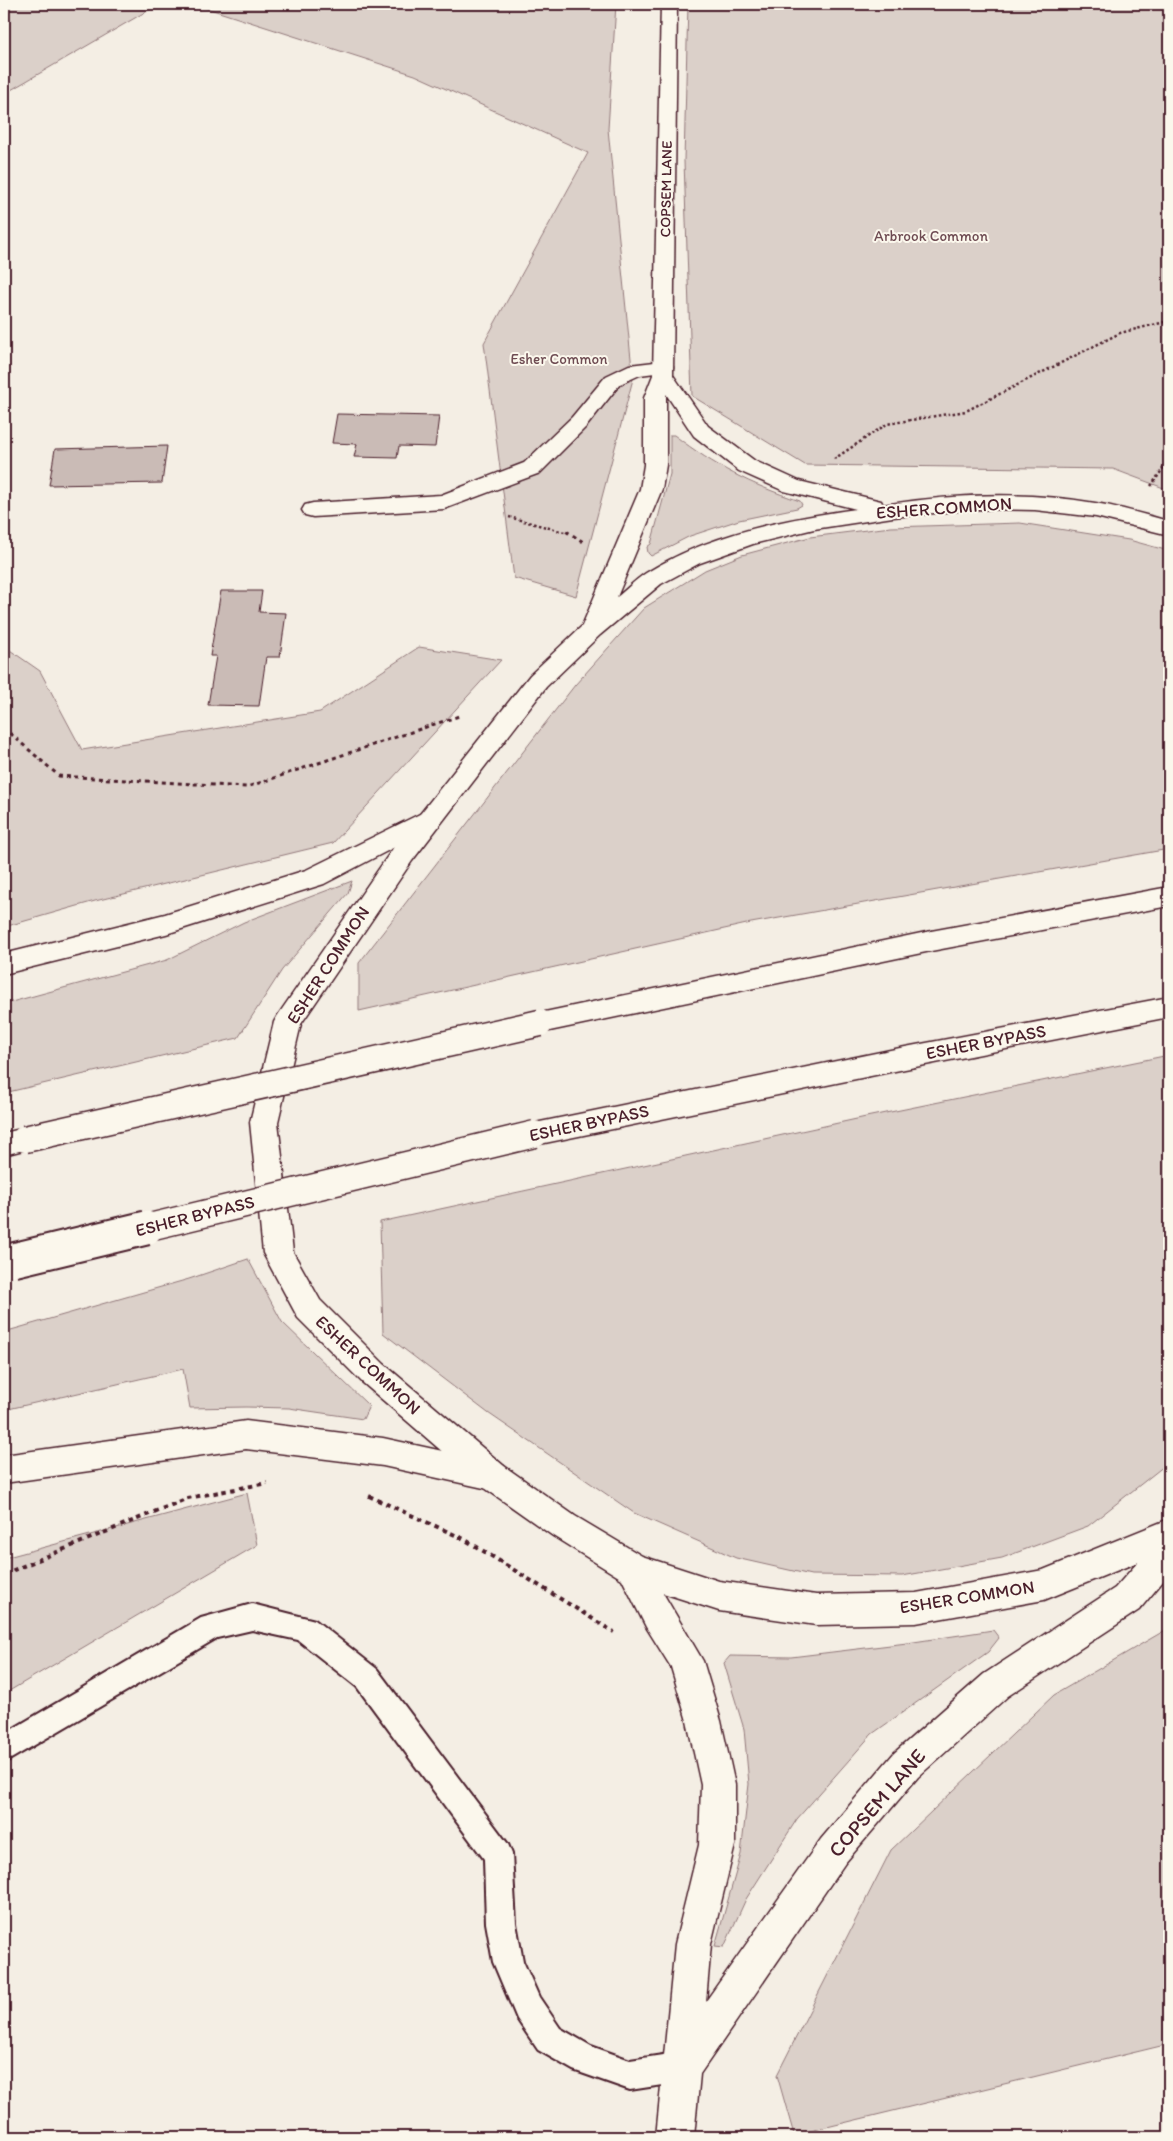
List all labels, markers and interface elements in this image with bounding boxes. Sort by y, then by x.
street label: COPSEM LANE [656,141,676,237]
park label: Arbrook Common [874,227,988,245]
park label: Esher Common [510,350,608,368]
street label: ESHER COMMON [875,492,1013,524]
street label: ESHER COMMON [282,902,374,1028]
street label: ESHER BYPASS [924,1020,1048,1064]
street label: ESHER BYPASS [527,1100,651,1146]
street label: ESHER BYPASS [133,1191,257,1241]
street label: ESHER COMMON [311,1311,425,1419]
street label: ESHER COMMON [898,1575,1036,1619]
street label: COPSEM LANE [823,1743,930,1862]

